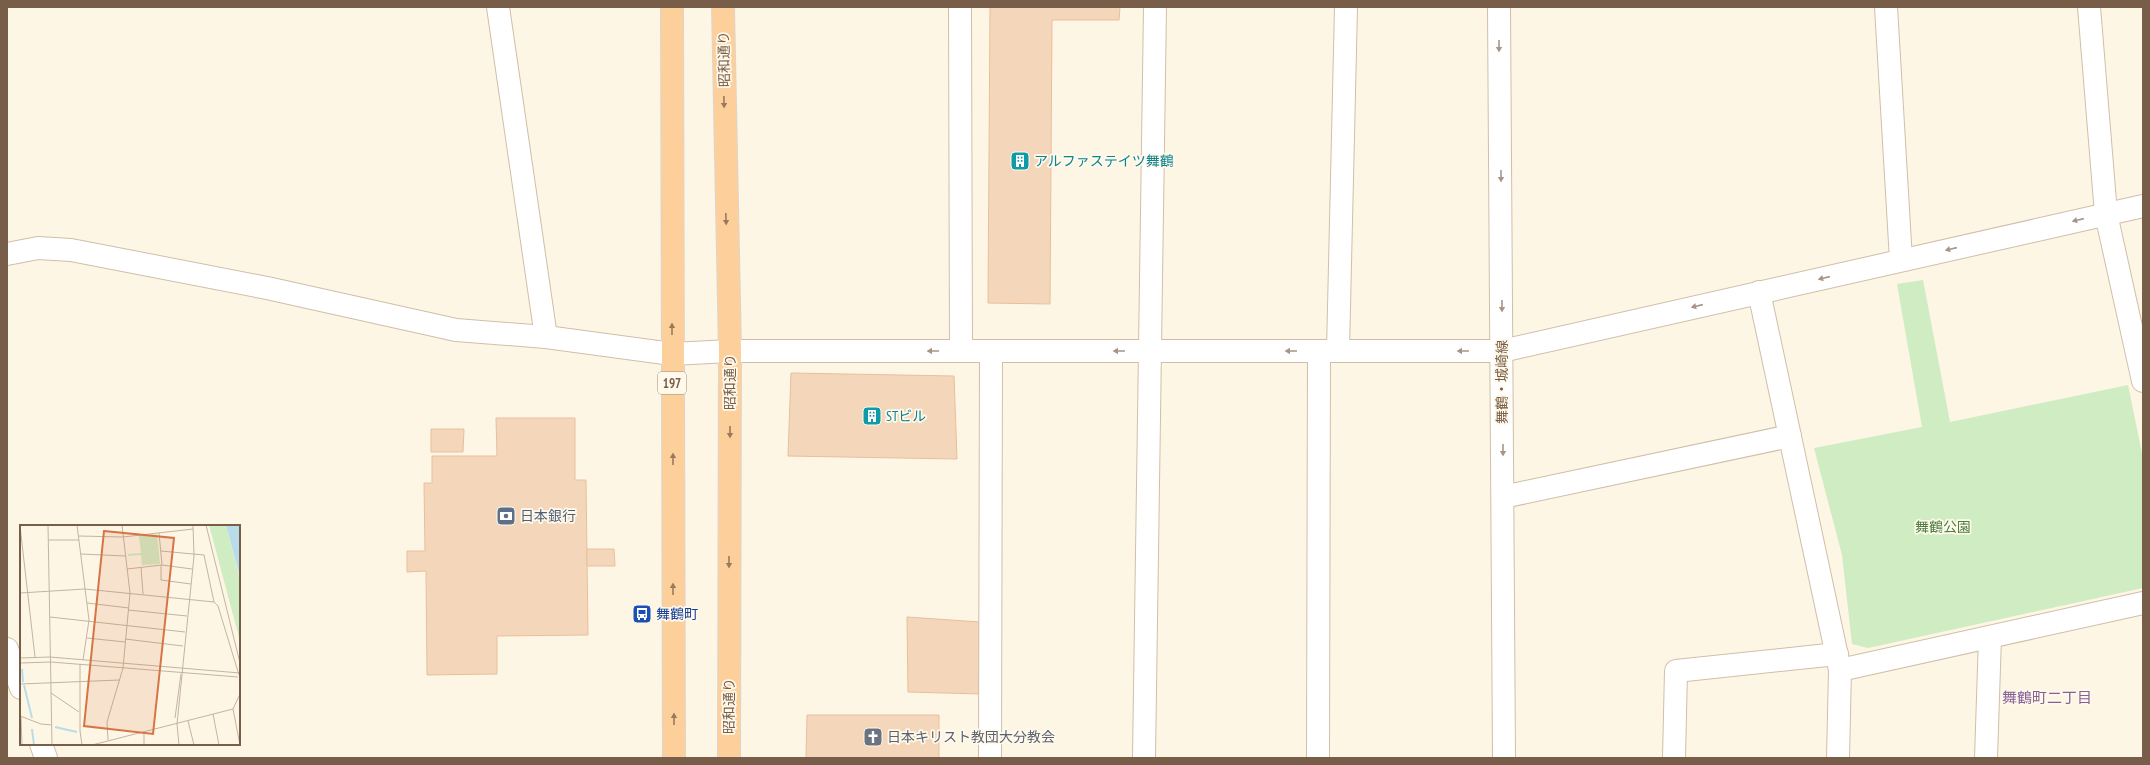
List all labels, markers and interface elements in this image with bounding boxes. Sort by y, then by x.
street label: 昭和通り [715,31,733,87]
one-way arrow [1496,40,1503,52]
one-way arrow [721,96,727,109]
building icon: アルファステイツ舞鶴 [1009,150,1031,172]
place label: アルファステイツ舞鶴 [1034,152,1174,170]
one-way arrow [1497,170,1504,182]
one-way arrow [723,213,730,225]
one-way arrow [2071,218,2084,224]
one-way arrow [1945,246,1957,252]
one-way arrow [1818,275,1830,281]
one-way arrow [1499,300,1505,313]
one-way arrow [1691,304,1703,310]
one-way arrow [669,322,675,335]
street label: 舞鶴・城崎線 [1493,340,1511,424]
one-way arrow [926,348,939,354]
one-way arrow [1112,348,1125,354]
one-way arrow [1284,348,1297,354]
one-way arrow [1456,348,1469,354]
street label: 昭和通り [721,354,739,410]
road number: 197 [658,372,686,394]
building icon: STビル [861,405,883,427]
place label: STビル [886,407,926,425]
one-way arrow [727,426,733,439]
one-way arrow [1499,444,1506,456]
one-way arrow [670,452,676,465]
bank icon: 日本銀行 [495,505,517,527]
place label: 日本銀行 [520,507,576,525]
park label: 舞鶴公園 [1915,518,1971,536]
inset map [20,525,240,745]
one-way arrow [726,556,732,569]
one-way arrow [670,582,676,595]
bus stop icon: 舞鶴町 [631,603,653,625]
place label: 舞鶴町 [656,605,698,623]
street label: 昭和通り [720,678,738,734]
district label: 舞鶴町二丁目 [2002,688,2092,707]
one-way arrow [671,712,677,725]
church icon: 日本キリスト教団大分教会 [862,726,884,748]
place label: 日本キリスト教団大分教会 [887,728,1055,746]

